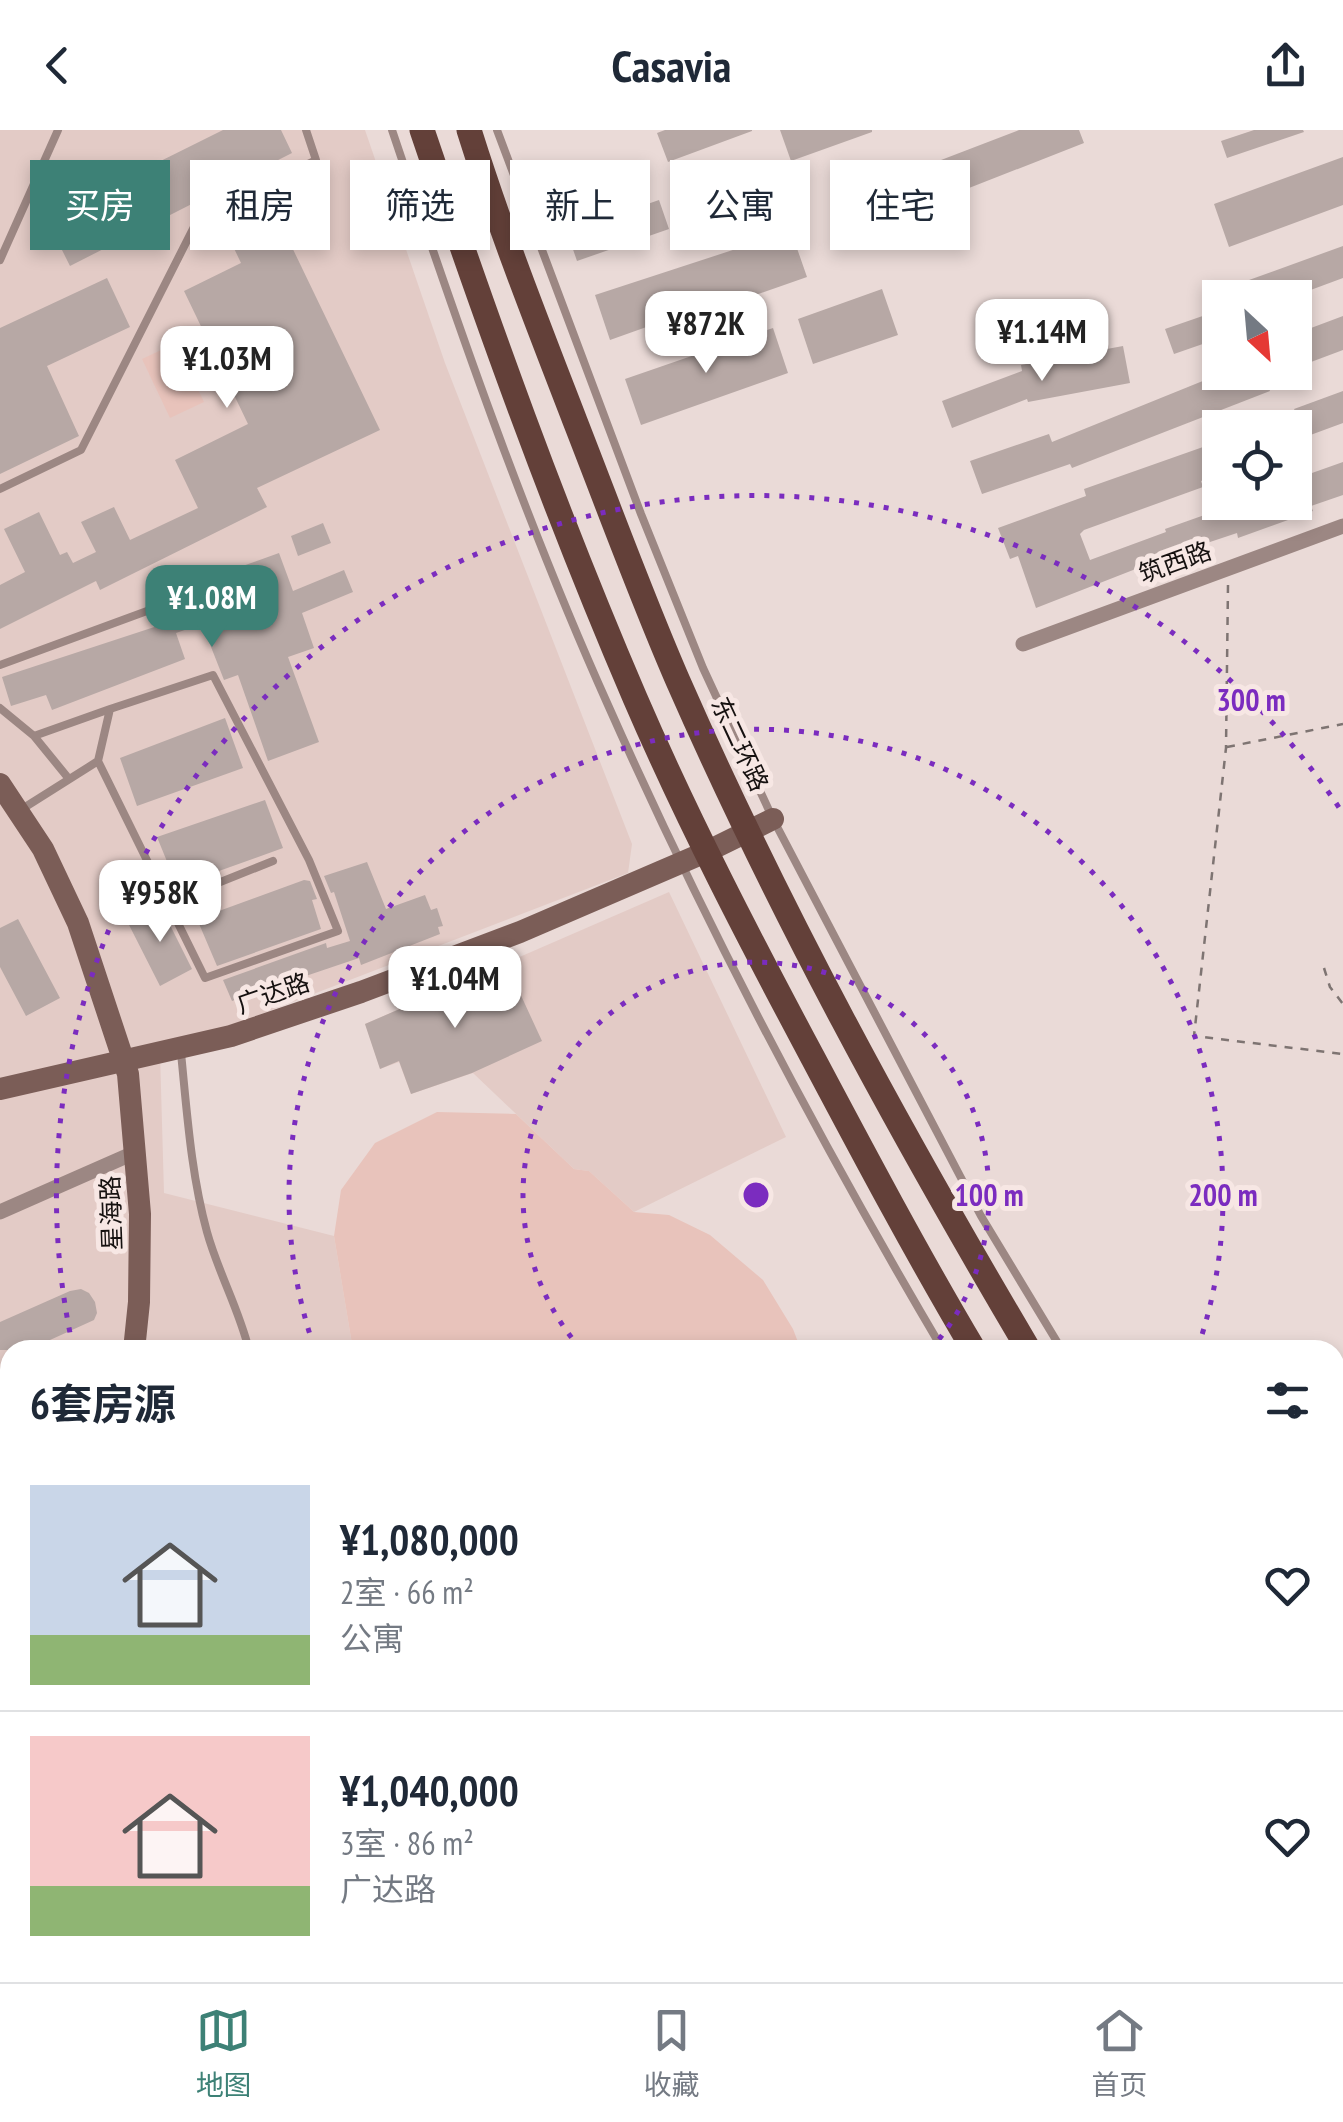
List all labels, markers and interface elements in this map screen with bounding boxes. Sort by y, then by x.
text: Casavia [612,36,731,94]
icon: back [30,38,85,93]
icon: share [1258,38,1313,93]
chip: 买房 [30,160,170,250]
chip: 租房 [190,160,330,250]
chip: 筛选 [350,160,490,250]
chip: 新上 [510,160,650,250]
chip: 公寓 [670,160,810,250]
chip: 住宅 [830,160,970,250]
north arrow [1202,280,1312,390]
map controls [1202,280,1312,520]
pin: ¥872K [636,291,776,376]
pin: ¥1.14M [961,299,1123,384]
text: ¥872K [667,302,745,344]
text: ¥1.14M [997,310,1087,352]
pin: ¥1.03M [146,326,308,411]
text: ¥1.03M [182,337,272,379]
button: locate [1202,410,1312,520]
street label: 筑西路 [1134,534,1216,590]
pin: ¥1.08M [131,565,293,650]
text: ¥1.08M [167,576,257,618]
text: 300 m [1216,680,1286,719]
street label: 东二环路 [704,692,776,796]
pin: ¥958K [90,860,230,945]
text: ¥958K [121,871,199,913]
pin: ¥1.04M [374,946,536,1031]
text: ¥1.04M [410,957,500,999]
street label: 广达路 [232,966,314,1020]
street label: 星海路 [94,1175,128,1251]
text: 100 m [954,1175,1024,1214]
text: 200 m [1188,1175,1258,1214]
centre of rings [738,1177,774,1213]
icon: filters [1260,1373,1315,1428]
text: 6套房源 [30,1376,176,1431]
text: ¥1,080,000 [340,1512,519,1567]
icon: home [110,1525,230,1645]
icon: heart [1260,1558,1315,1613]
text: 2室 · 66 m² [340,1571,474,1613]
text: 公寓 [340,1617,404,1659]
text: ¥1,040,000 [340,1763,519,1818]
icon: home [110,1776,230,1896]
icon: heart [1260,1809,1315,1864]
text: 3室 · 86 m² [340,1822,474,1864]
text: 广达路 [340,1868,436,1910]
tab: 地图 [196,2003,252,2103]
tab: 收藏 [643,2003,699,2103]
tab: 首页 [1091,2003,1147,2103]

